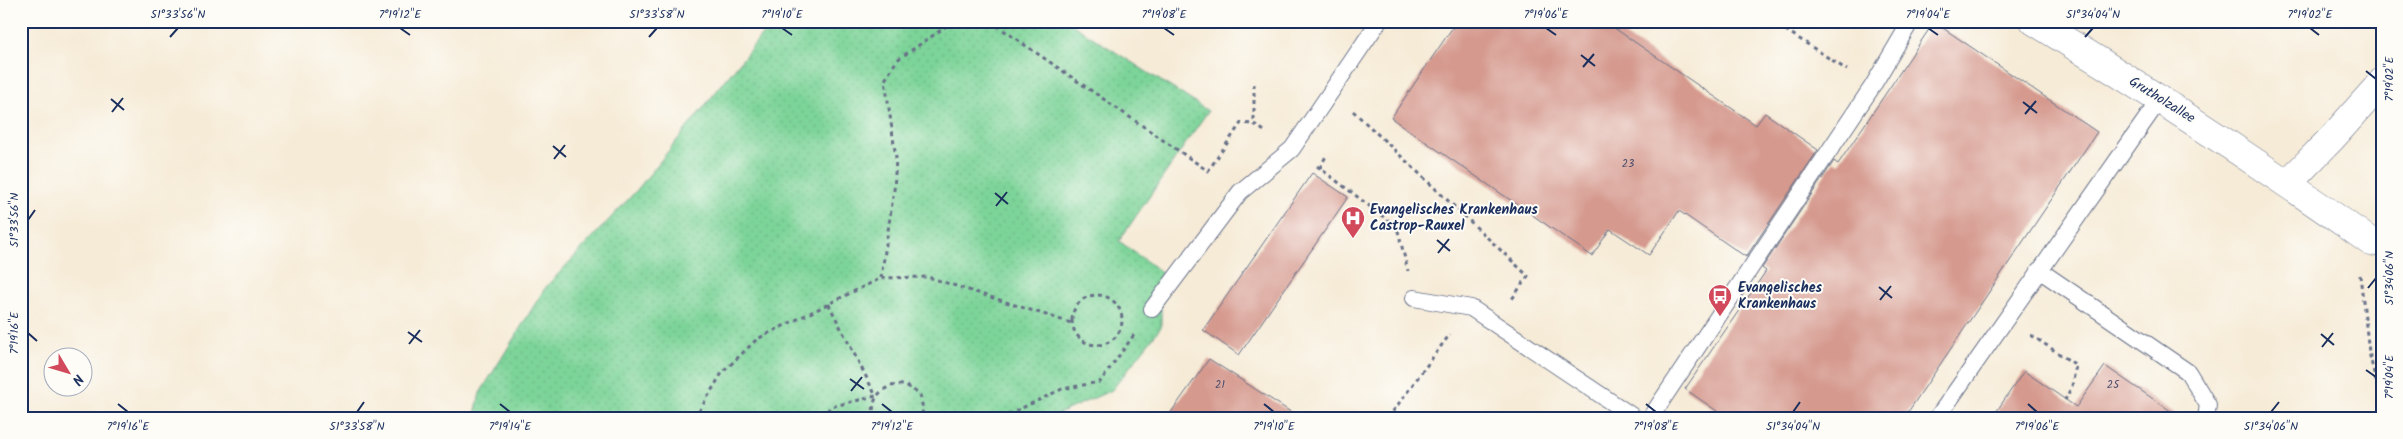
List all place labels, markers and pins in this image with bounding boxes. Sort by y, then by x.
place label: Evangelisches Krankenhaus Castrop-Rauxel [1370,199,1538,237]
hospital icon: Evangelisches Krankenhaus Castrop-Rauxel [1340,205,1366,239]
place label: Evangelisches Krankenhaus [1738,277,1823,315]
bus stop icon: Evangelisches Krankenhaus [1707,283,1733,317]

